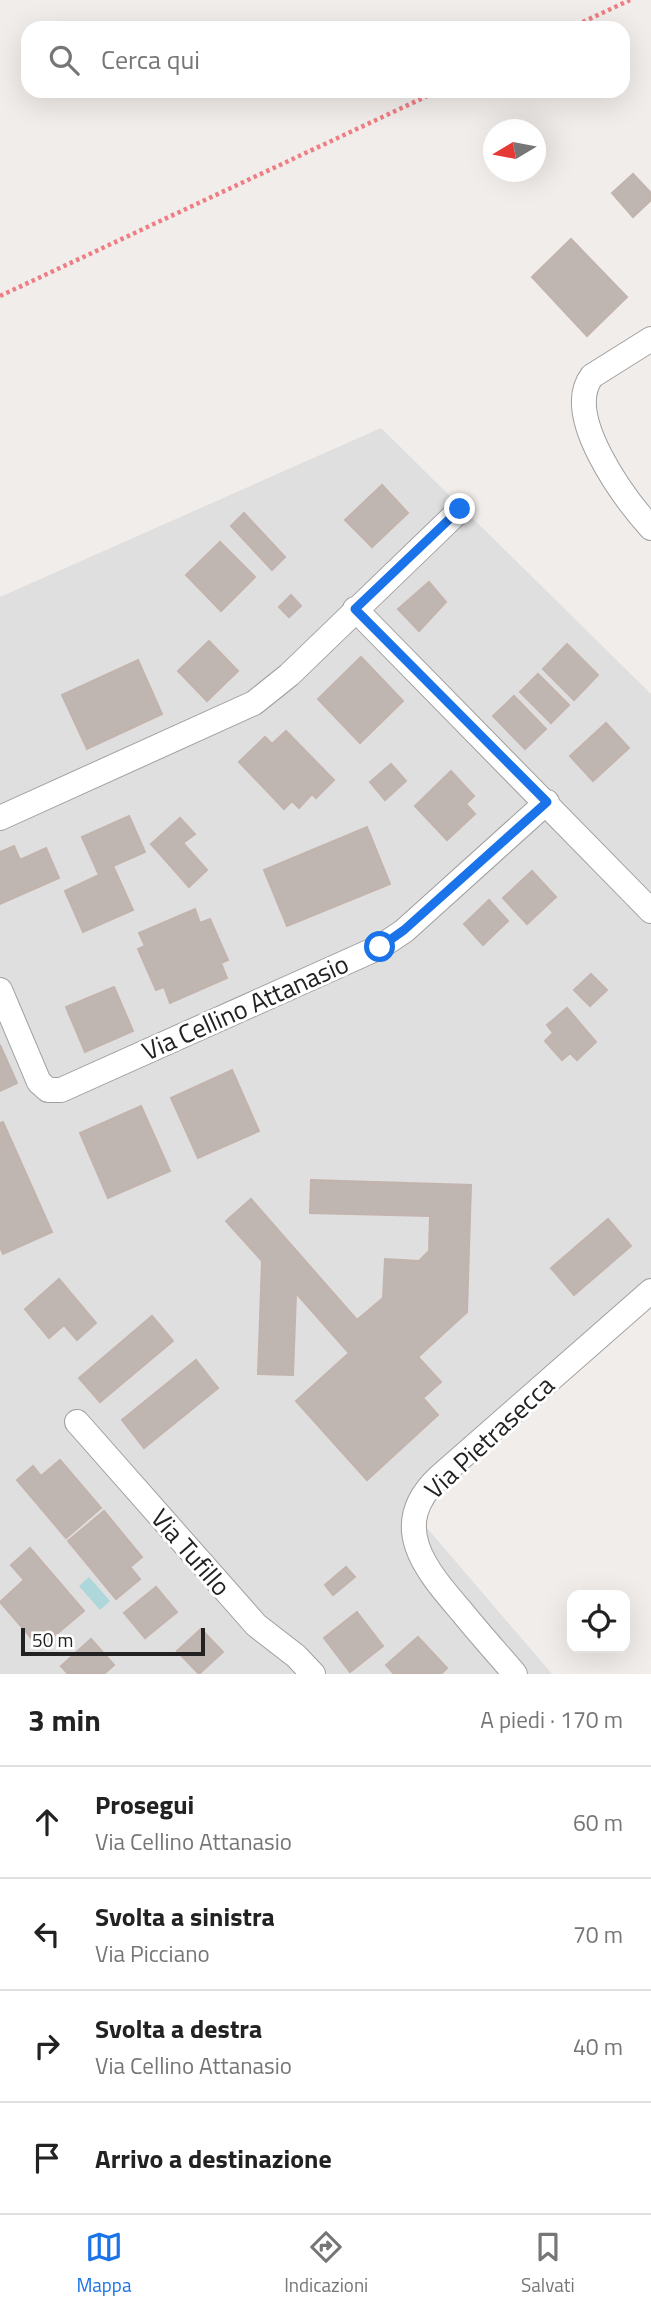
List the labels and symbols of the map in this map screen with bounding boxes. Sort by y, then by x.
north arrow [483,119,546,182]
route end [444,493,475,524]
route start [364,931,395,962]
street label: Via Cellino Attanasio [135,944,355,1070]
street label: Via Pietrasecca [415,1366,563,1508]
street label: Via Tufillo [142,1500,240,1604]
scale bar [21,1625,205,1657]

